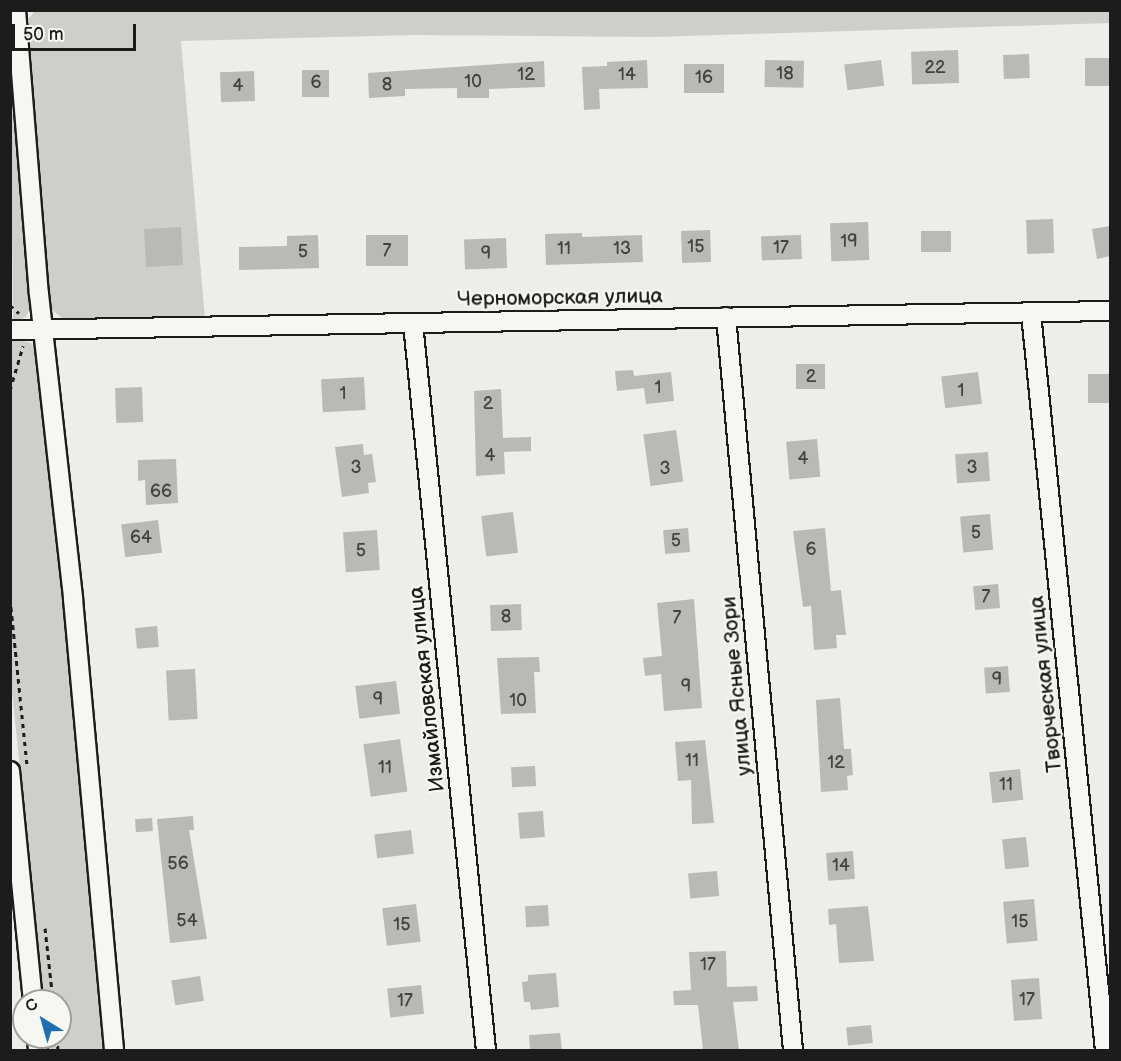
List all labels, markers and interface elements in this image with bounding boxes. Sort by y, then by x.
scale bar [15,12,140,50]
text: 50 m [23,24,64,45]
house number: 22 [924,57,946,79]
house number: 18 [776,63,794,85]
house number: 12 [517,64,535,86]
house number: 14 [618,64,636,86]
house number: 16 [695,67,713,89]
house number: 10 [464,71,482,93]
house number: 6 [311,72,321,94]
house number: 8 [382,74,392,96]
house number: 4 [233,75,243,97]
house number: 19 [840,231,858,253]
house number: 15 [687,236,705,258]
house number: 17 [773,237,789,259]
house number: 11 [557,238,571,260]
house number: 13 [613,238,631,260]
house number: 7 [383,240,391,262]
house number: 5 [298,241,308,263]
house number: 9 [481,243,491,265]
street label: Черноморская улица [457,284,663,312]
house number: 2 [806,366,816,388]
house number: 1 [655,377,661,399]
house number: 1 [958,380,964,402]
house number: 1 [340,383,346,405]
house number: 2 [483,393,493,415]
house number: 4 [485,445,495,467]
house number: 4 [798,448,808,470]
house number: 3 [350,457,362,479]
house number: 3 [966,457,978,479]
house number: 3 [659,458,671,480]
house number: 66 [150,481,172,503]
house number: 5 [971,522,981,544]
house number: 64 [130,527,152,549]
house number: 5 [671,530,681,552]
house number: 6 [806,539,816,561]
house number: 5 [356,540,366,562]
street label: Измайловская улица [404,585,450,793]
house number: 7 [982,586,990,608]
street label: Творческая улица [1024,594,1068,774]
street label: улица Ясные Зори [717,595,757,777]
house number: 8 [501,606,511,628]
house number: 7 [673,607,681,629]
house number: 9 [992,669,1002,691]
house number: 9 [681,676,691,698]
house number: 9 [373,689,383,711]
house number: 10 [509,690,527,712]
house number: 11 [685,750,699,772]
house number: 12 [827,752,845,774]
house number: 11 [378,757,392,779]
house number: 11 [999,774,1013,796]
house number: 56 [167,853,189,875]
house number: 14 [832,855,850,877]
house number: 54 [176,910,198,932]
house number: 15 [1011,911,1029,933]
house number: 15 [393,914,411,936]
house number: 17 [700,954,716,976]
north arrow [12,989,72,1049]
house number: 17 [1019,989,1035,1011]
house number: 17 [397,990,413,1012]
text: С [22,995,42,1017]

